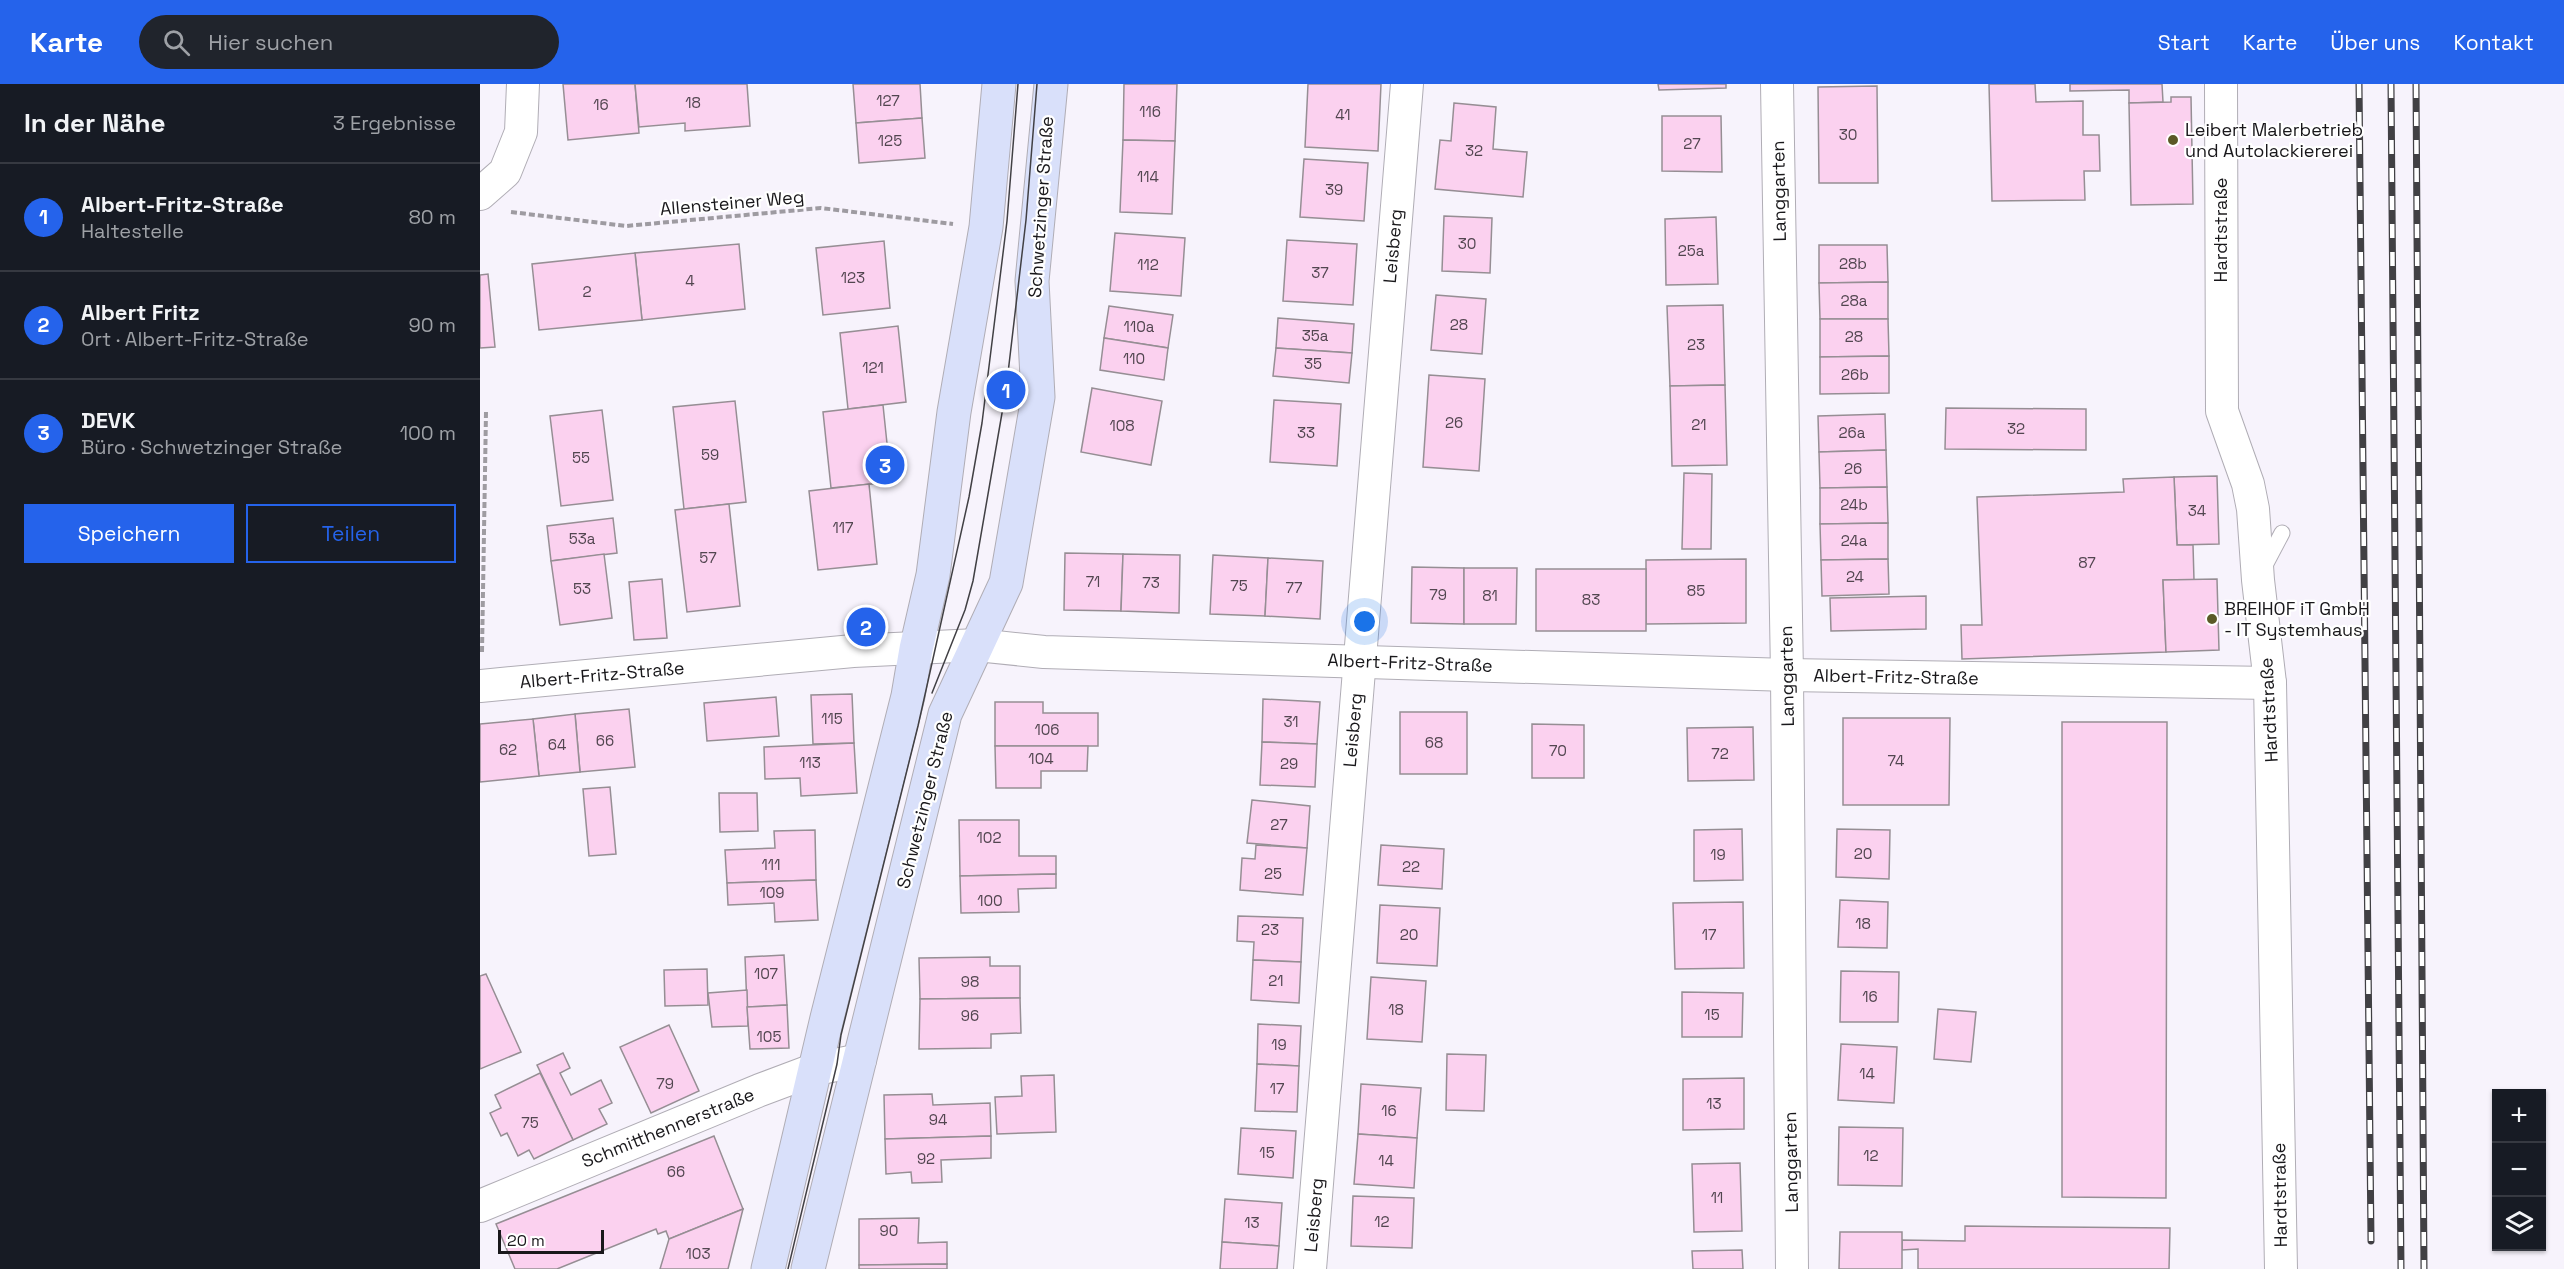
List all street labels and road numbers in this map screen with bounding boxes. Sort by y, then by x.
street label: Schwetzinger Straße [1023,115,1058,299]
street label: Langgarten [1766,140,1791,242]
street label: Hardtstraße [2209,178,2232,282]
street label: Allensteiner Weg [659,185,805,220]
street label: Leisberg [1378,208,1407,284]
street label: Langgarten [1774,625,1799,727]
street label: Albert-Fritz-Straße [1327,648,1493,677]
street label: Albert-Fritz-Straße [519,656,685,693]
street label: Hardtstraße [2254,657,2283,763]
street label: Albert-Fritz-Straße [1813,664,1979,689]
street label: Leisberg [1338,692,1367,768]
street label: Schwetzinger Straße [891,709,958,891]
street label: Schmitthennerstraße [578,1082,758,1173]
street label: Langgarten [1778,1111,1803,1213]
street label: Hardtstraße [2267,1142,2292,1248]
street label: Leisberg [1299,1177,1328,1253]

